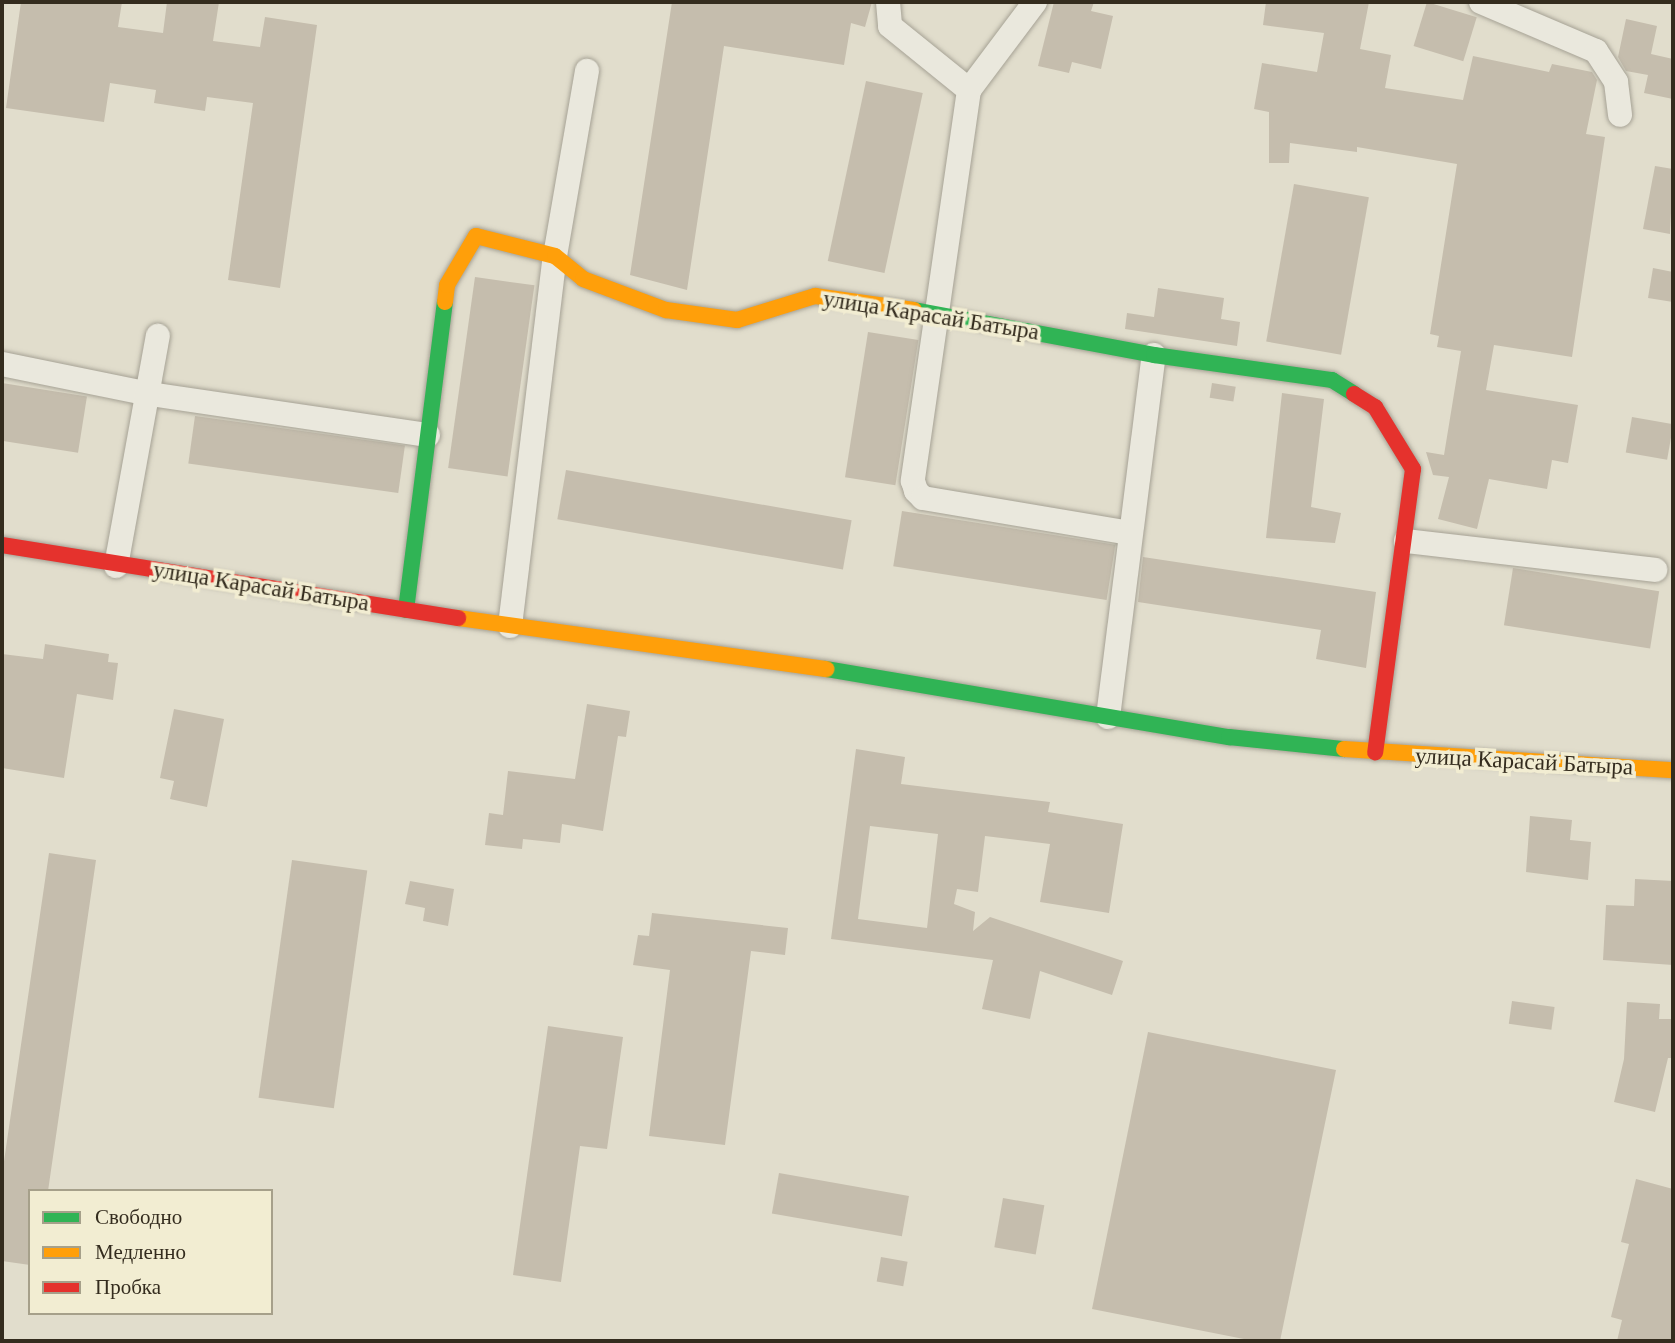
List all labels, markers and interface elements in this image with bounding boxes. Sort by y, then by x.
street label: улица Карасай Батыра [821,285,1041,347]
street label: улица Карасай Батыра [151,556,371,618]
street label: улица Карасай Батыра [1414,743,1634,781]
legend [28,1189,273,1315]
text: Свободно [95,1205,182,1229]
text: Медленно [95,1240,186,1264]
text: Пробка [95,1275,161,1299]

